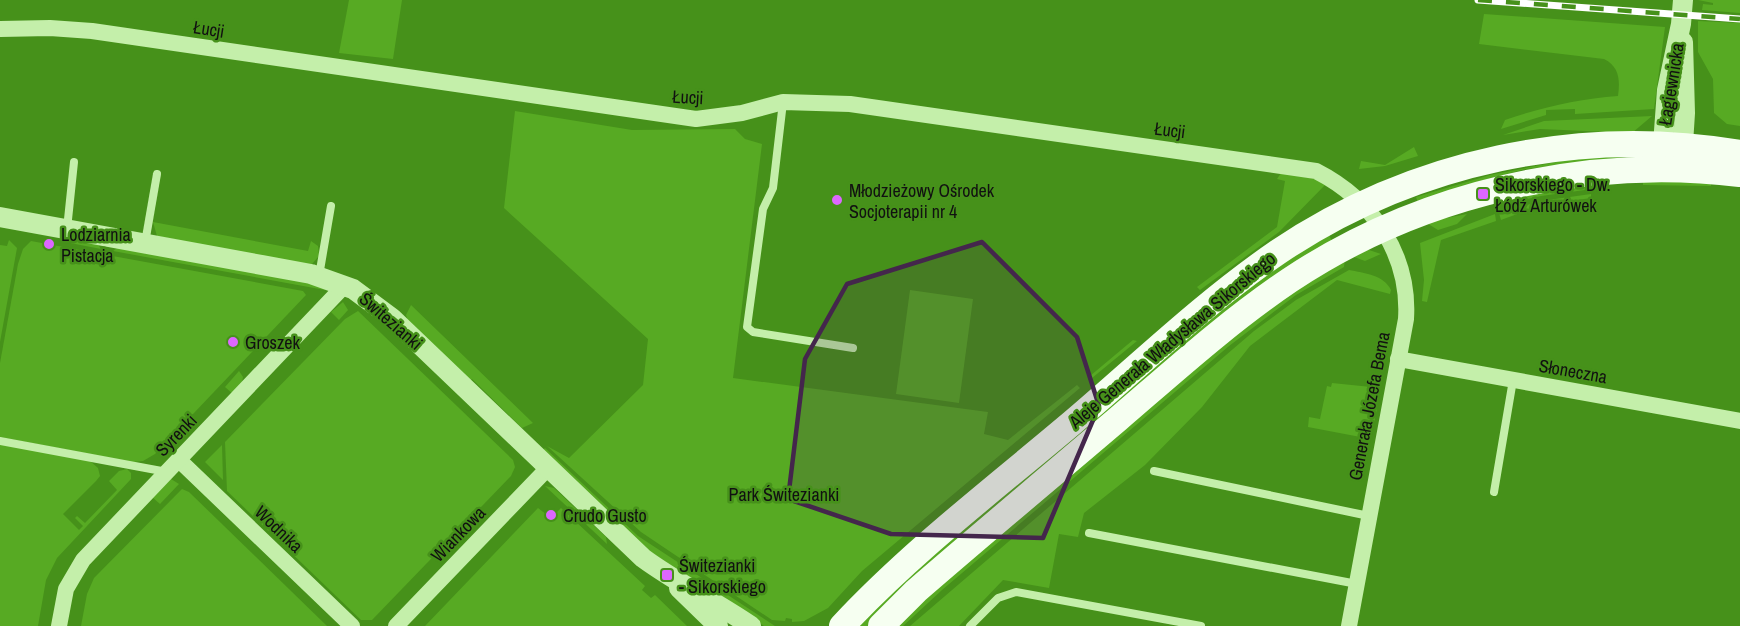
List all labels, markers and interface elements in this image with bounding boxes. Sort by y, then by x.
street label: Łucji [192,14,226,44]
street label: Łagiewnicka [1652,41,1690,127]
street label: Łucji [672,84,704,110]
street label: Łucji [1153,116,1187,144]
place label: Sikorskiego - Dw. Łódź Arturówek [1495,172,1611,218]
place label: Młodzieżowy Ośrodek Socjoterapii nr 4 [849,178,995,224]
marker: Sikorskiego - Dw. Łódź Arturówek [1476,187,1490,201]
marker: Młodzieżowy Ośrodek Socjoterapii nr 4 [830,193,844,207]
place label: Lodziarnia Pistacja [61,222,131,268]
marker: Lodziarnia Pistacja [42,237,56,251]
street label: Aleje Generała Władysława Sikorskiego [1063,246,1281,435]
street label: Świtezianki [354,287,428,355]
place label: Groszek [245,330,301,355]
street label: Generała Józefa Bema [1342,330,1396,482]
marker: Groszek [226,335,240,349]
street label: Słoneczna [1537,353,1609,389]
street label: Syrenki [150,408,202,462]
park label: Park Świtezianki [729,482,839,507]
street label: Wodnika [249,500,309,558]
street label: Wiankowa [425,501,491,567]
place label: Crudo Gusto [563,503,647,528]
marker: Crudo Gusto [544,508,558,522]
place label: Świtezianki - Sikorskiego [679,553,766,599]
marker: Świtezianki - Sikorskiego [660,568,674,582]

